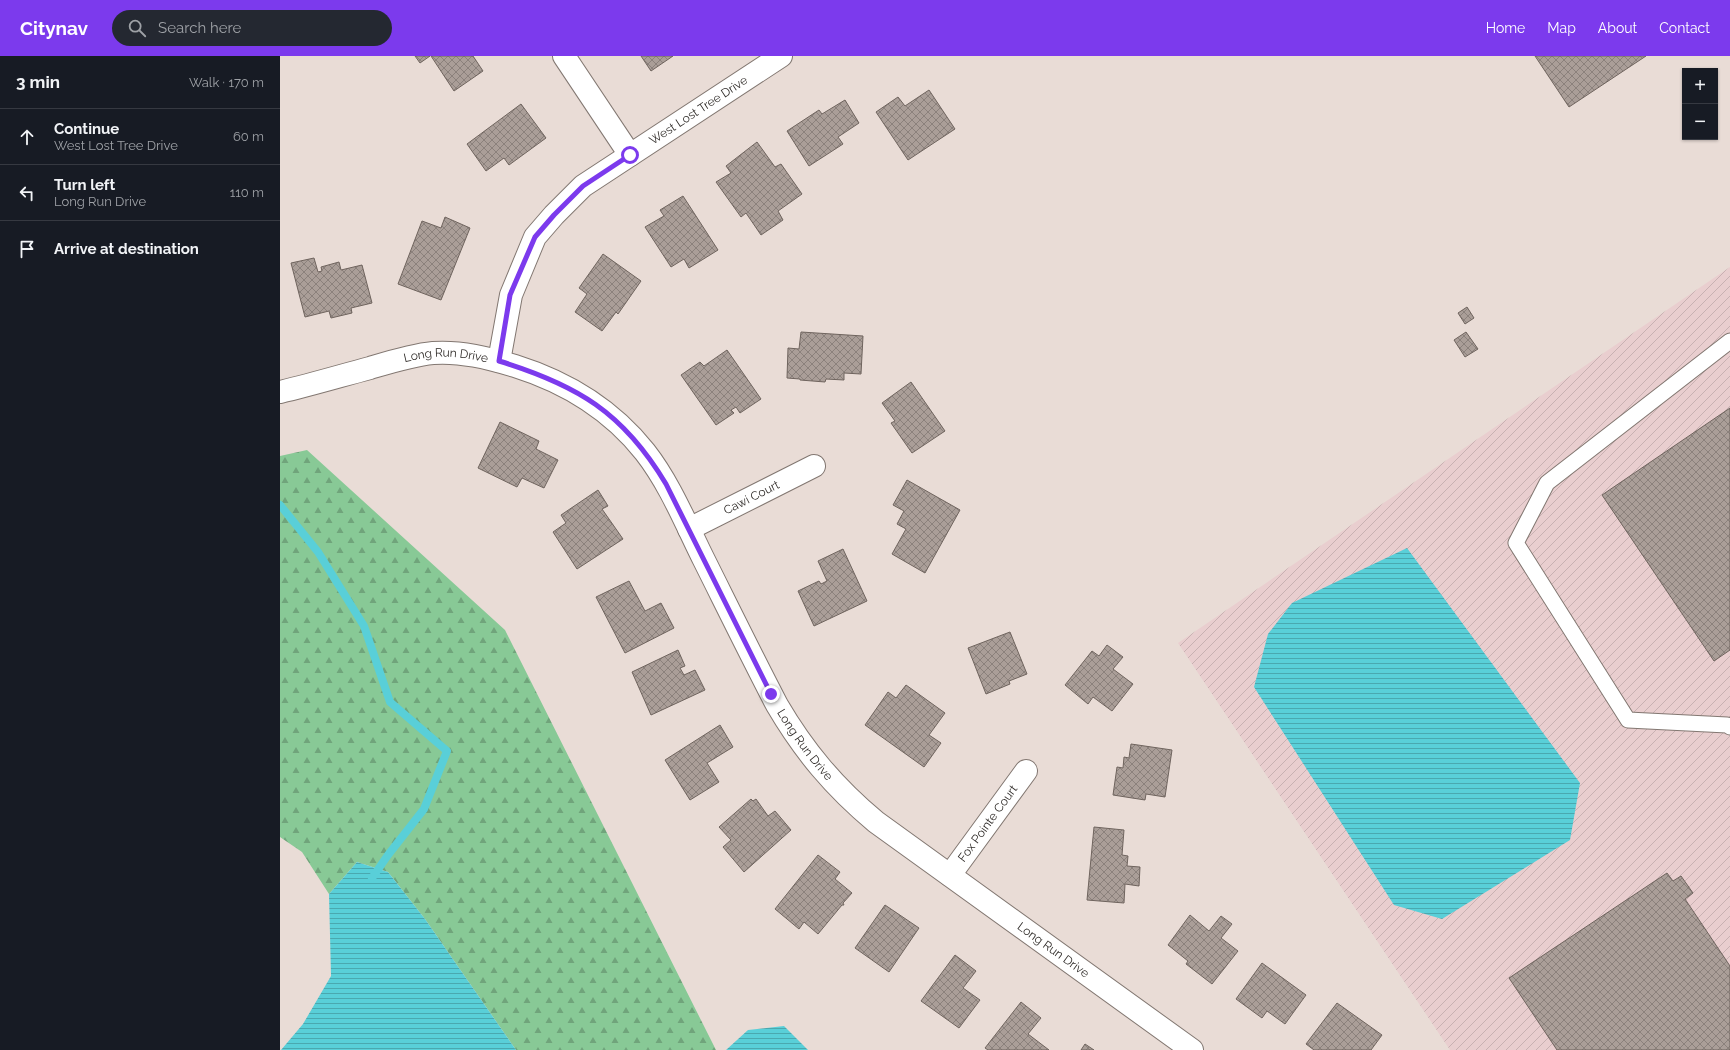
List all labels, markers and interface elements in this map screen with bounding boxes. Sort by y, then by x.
search box [112,10,392,46]
text: Citynav [20,17,88,39]
icon: search [126,17,148,39]
text: Search here [158,19,241,37]
text: Home [1486,20,1525,36]
text: Map [1547,20,1576,36]
text: About [1598,20,1637,36]
text: Contact [1659,20,1710,36]
map controls [1682,68,1718,140]
button: + [1682,68,1718,104]
text: 3 min [16,72,60,92]
street label: West Lost Tree Drive [647,73,750,147]
text: Walk · 170 m [189,75,264,90]
button: − [1682,104,1718,140]
text: Continue [54,120,119,138]
icon: ahead [16,126,38,148]
text: 60 m [233,129,264,144]
text: West Lost Tree Drive [54,138,178,153]
route start [621,146,639,164]
text: Turn left [54,176,115,194]
icon: left [16,182,38,204]
text: 110 m [230,185,264,200]
text: Long Run Drive [54,194,146,209]
icon: arrive [16,238,38,260]
text: Arrive at destination [54,240,199,258]
street label: Long Run Drive [402,346,490,365]
street label: Cawi Court [721,478,782,517]
route end [762,685,780,703]
street label: Long Run Drive [774,707,836,783]
street label: Fox Pointe Court [955,782,1020,864]
street label: Long Run Drive [1015,919,1092,980]

